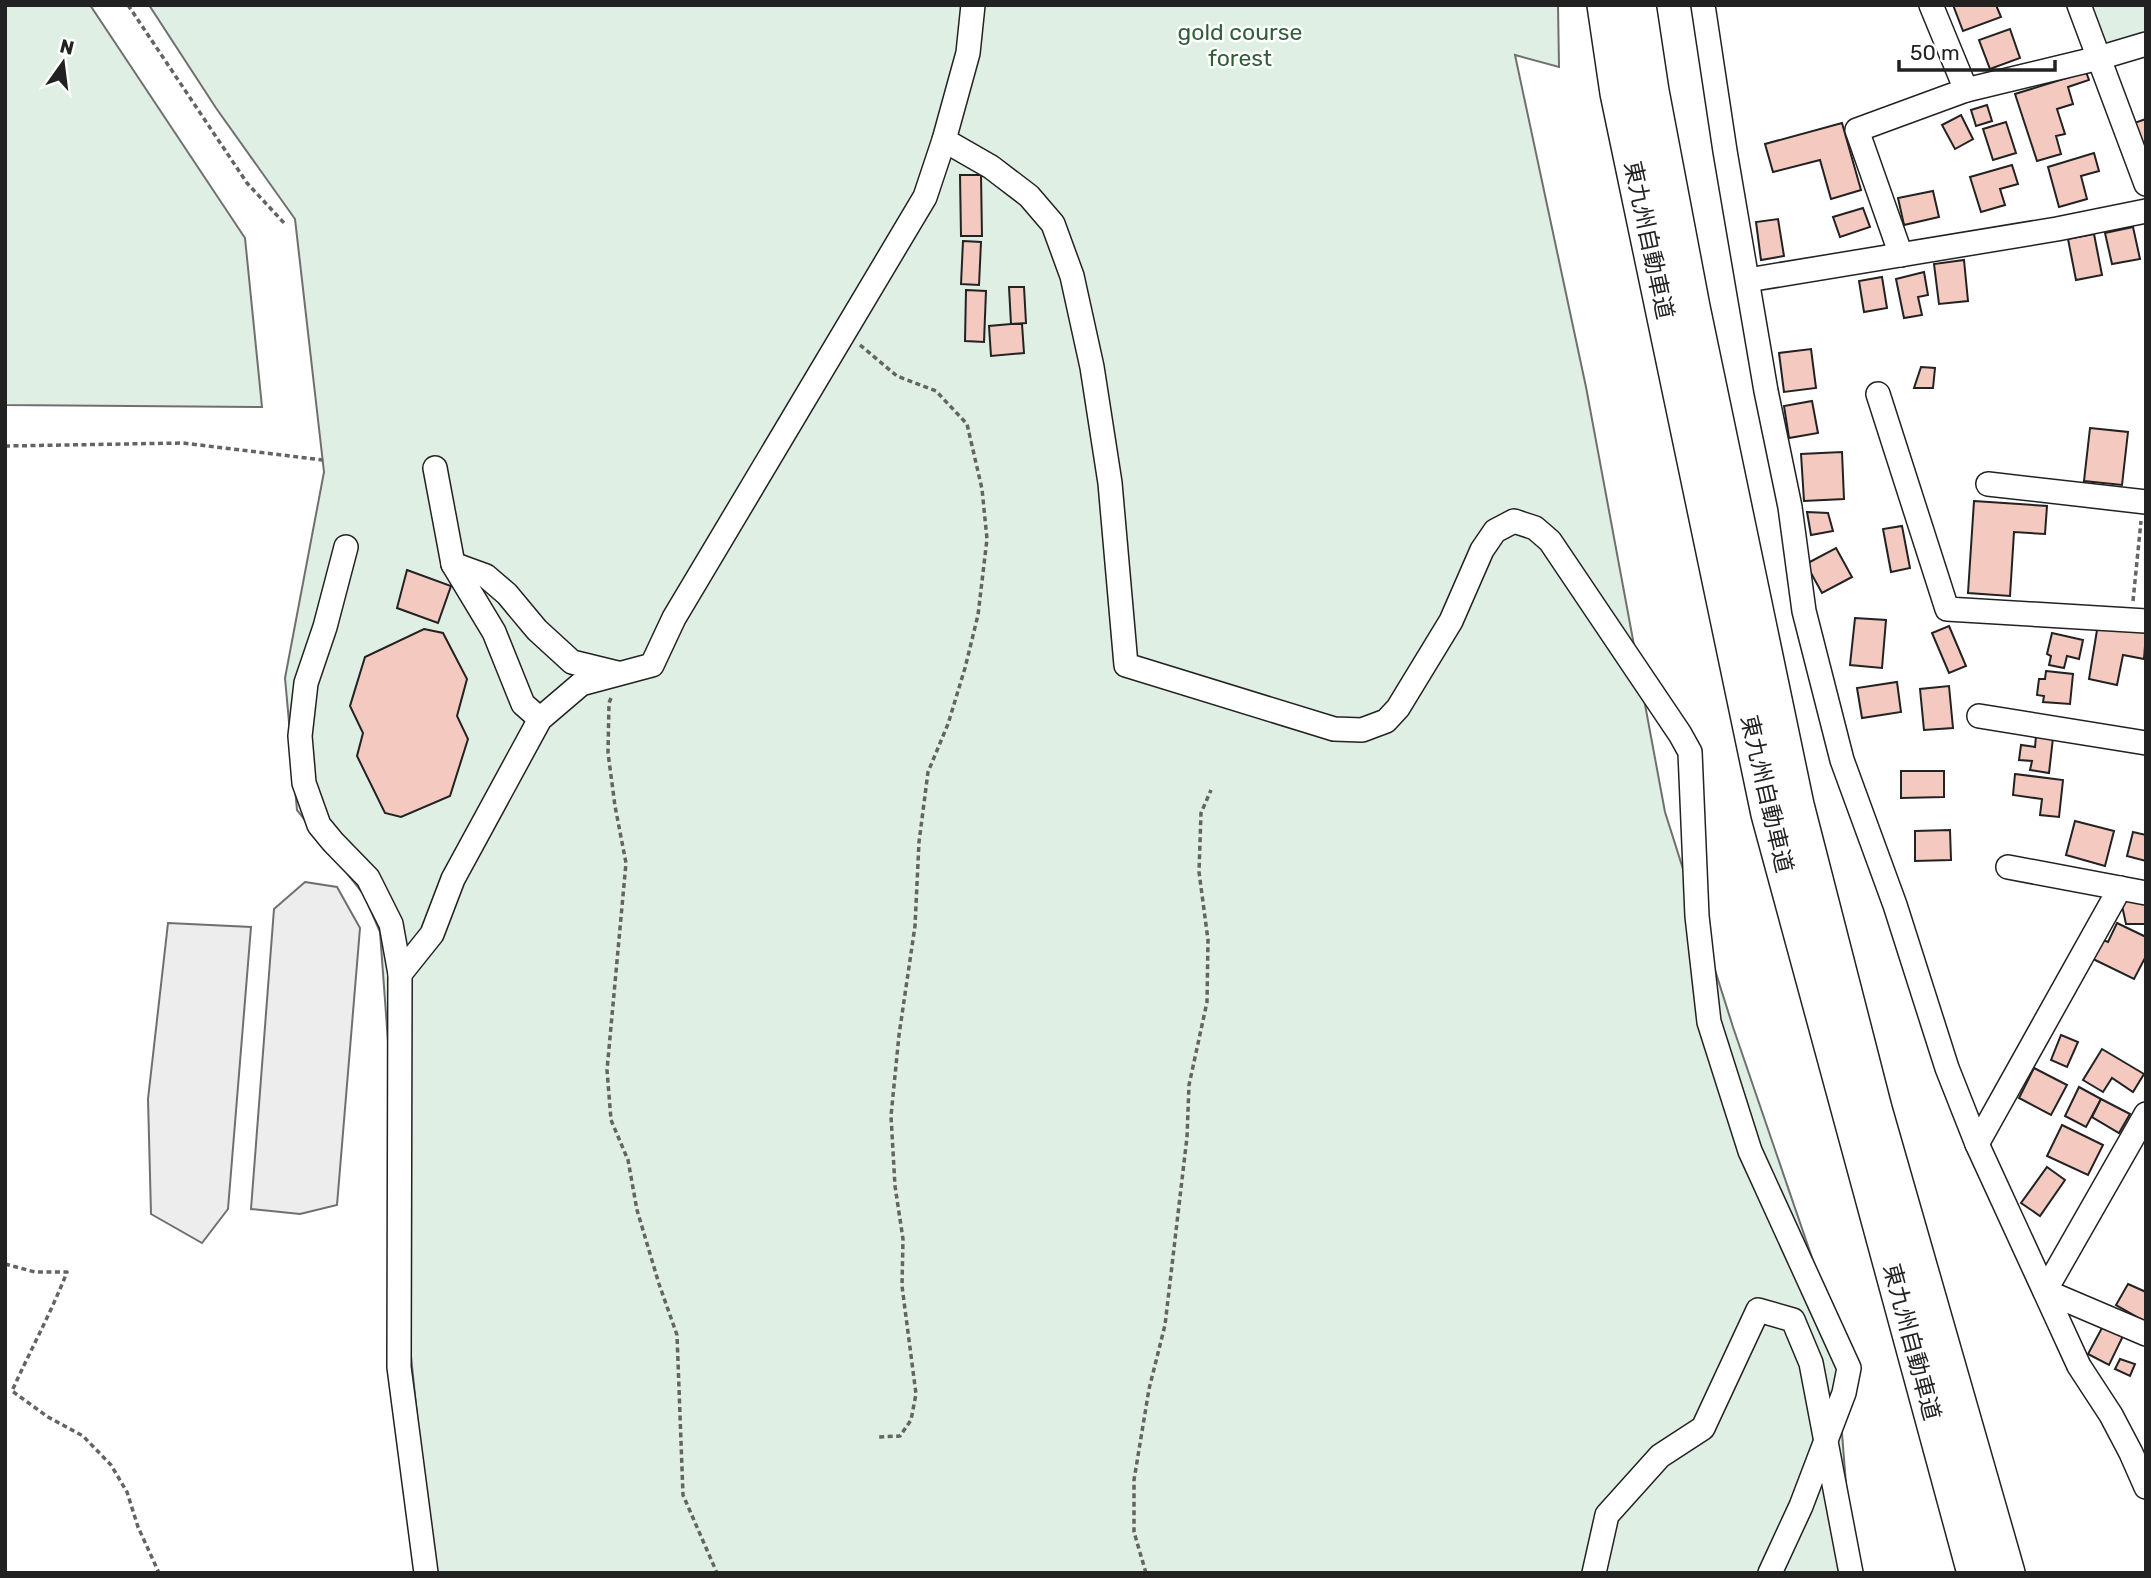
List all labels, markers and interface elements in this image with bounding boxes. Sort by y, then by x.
park label: gold course forest [1178,18,1302,72]
north arrow [28,28,98,98]
scale bar [1899,28,2055,72]
text: N [58,34,76,60]
text: 50 m [1910,40,1960,65]
street label: 東九州自動車道 [1619,158,1679,322]
street label: 東九州自動車道 [1735,712,1799,876]
street label: 東九州自動車道 [1878,1261,1946,1423]

